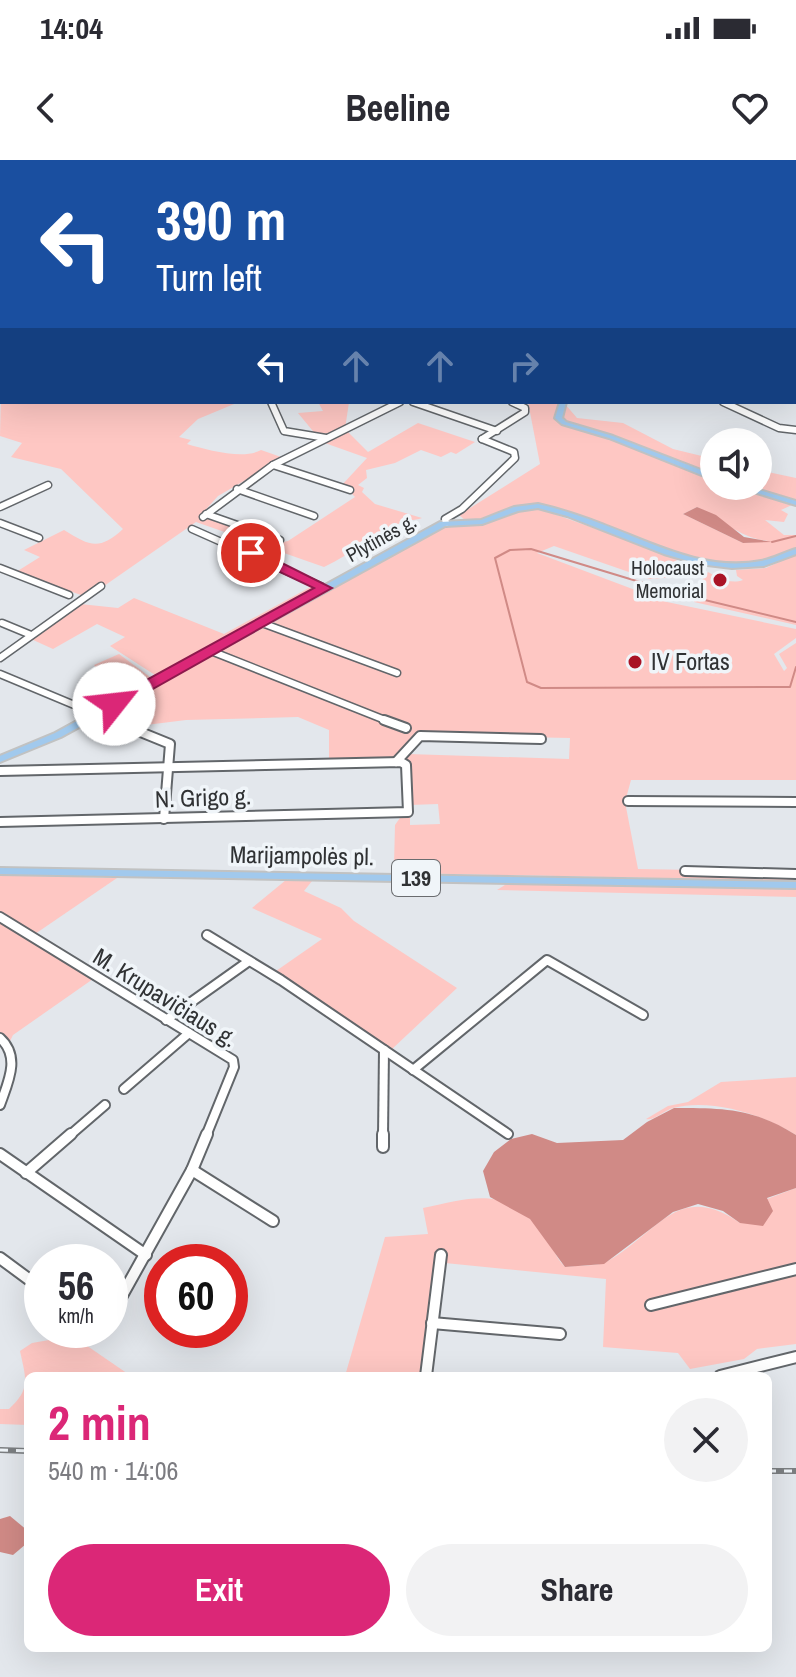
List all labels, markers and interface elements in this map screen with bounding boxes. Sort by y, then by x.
text: 14:04 [40,8,103,48]
text: Beeline [345,84,451,132]
icon: back [24,86,68,130]
icon: heart [728,86,772,130]
text: 390 m [156,182,286,257]
icon: left [24,192,128,296]
text: Turn left [156,254,262,302]
icon: left [250,344,294,388]
icon: ahead [334,344,378,388]
icon: ahead [418,344,462,388]
icon: right [502,344,546,388]
map controls [700,428,772,500]
button: sound [700,428,772,500]
street label: Plytinės g. [341,507,421,568]
pin [217,519,285,587]
icon: arrive [229,531,273,575]
place label: Holocaust Memorial [631,554,704,604]
marker: Holocaust Memorial [711,571,729,589]
place label: IV Fortas [651,645,730,677]
marker: IV Fortas [626,653,644,671]
position arrow [72,662,156,746]
street label: N. Grigo g. [154,779,252,815]
street label: Marijampolės pl. [230,838,374,872]
road number: 139 [392,860,440,896]
street label: M. Krupavičiaus g. [87,940,244,1054]
speed limit sign: 60 [144,1244,248,1348]
text: 56 [58,1259,94,1312]
text: km/h [58,1302,94,1329]
text: 2 min [48,1390,151,1455]
button: close [664,1398,748,1482]
text: 540 m · 14:06 [48,1453,178,1488]
button: Exit [48,1544,390,1636]
button: Share [406,1544,748,1636]

